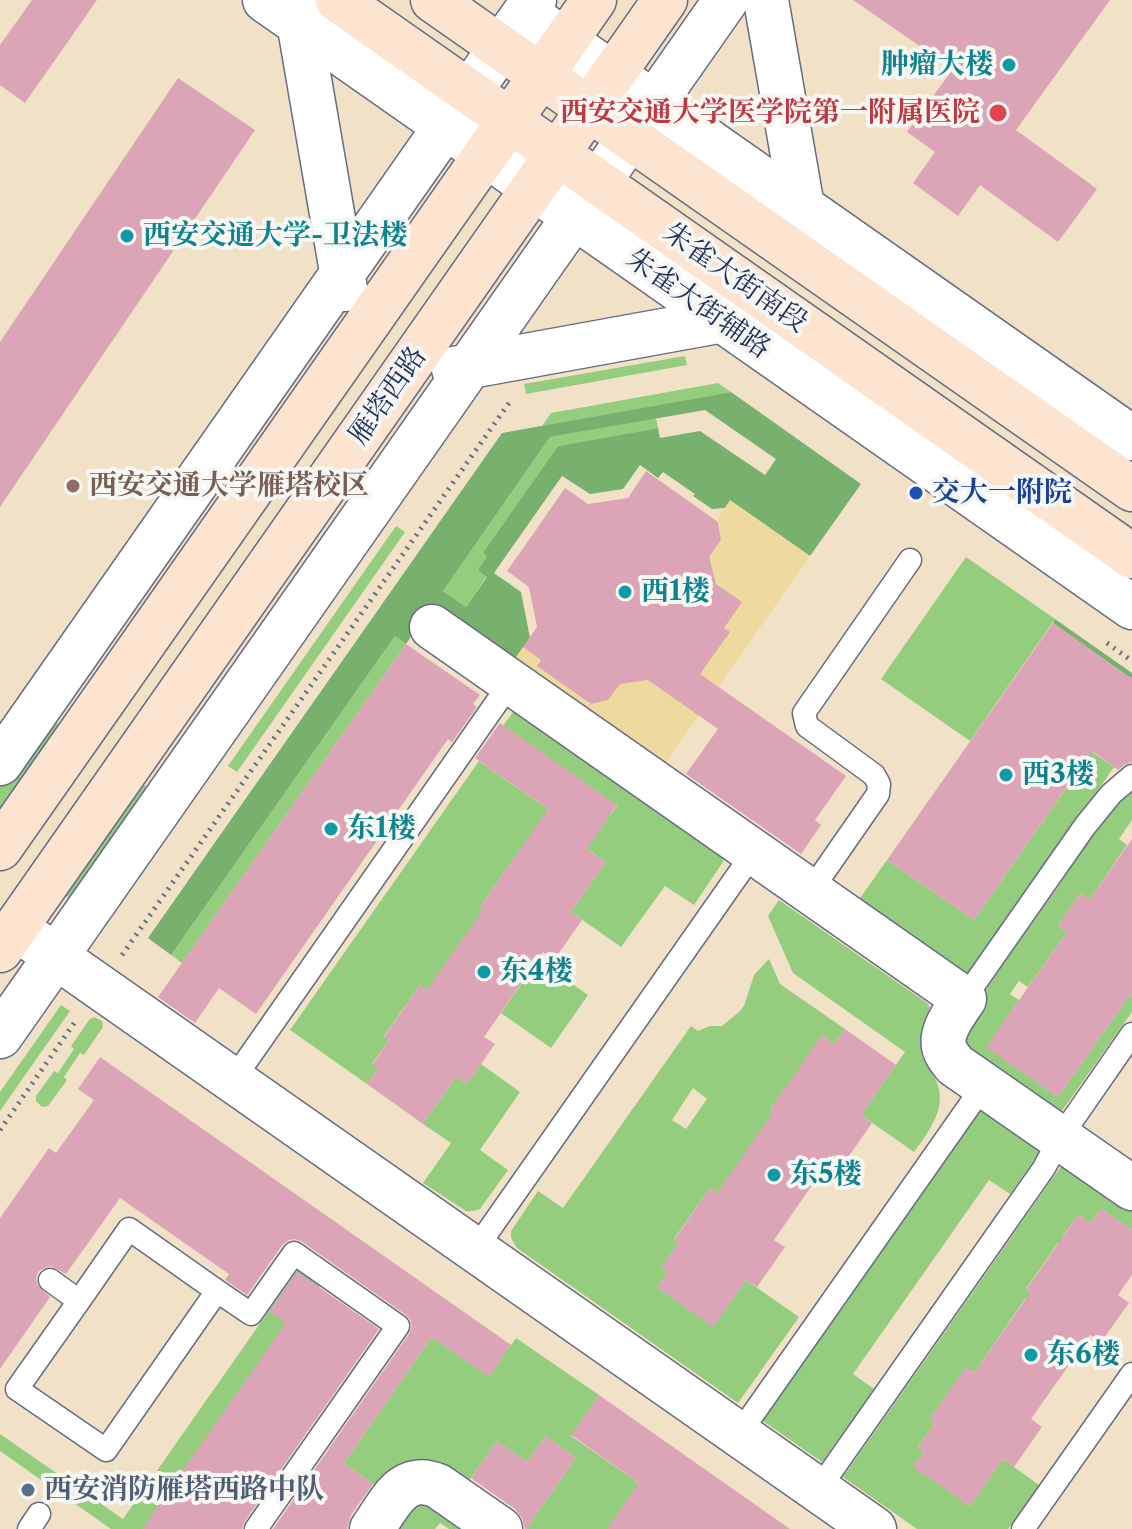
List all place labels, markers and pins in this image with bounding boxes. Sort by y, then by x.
place label: 肿瘤大楼 [881,48,993,82]
marker: 肿瘤大楼 [1000,56,1018,74]
place label: 西安交通大学医学院第一附属医院 [560,96,980,130]
marker: 西安交通大学医学院第一附属医院 [987,102,1009,124]
place label: 西安交通大学-卫法楼 [143,219,407,253]
marker: 西安交通大学-卫法楼 [118,227,136,245]
place label: 西安交通大学雁塔校区 [89,469,369,503]
place label: 交大一附院 [932,476,1072,510]
marker: 西安交通大学雁塔校区 [64,477,82,495]
marker: 交大一附院 [907,484,925,502]
place label: 西1楼 [641,575,710,609]
marker: 西1楼 [616,583,634,601]
place label: 西3楼 [1022,758,1094,792]
marker: 西3楼 [997,766,1015,784]
place label: 东1楼 [347,812,416,846]
marker: 东1楼 [322,820,340,838]
place label: 东4楼 [500,955,573,989]
marker: 东4楼 [475,963,493,981]
place label: 东5楼 [790,1158,861,1192]
marker: 东5楼 [765,1166,783,1184]
place label: 东6楼 [1047,1338,1120,1372]
marker: 东6楼 [1022,1346,1040,1364]
place label: 西安消防雁塔西路中队 [44,1473,324,1507]
marker: 西安消防雁塔西路中队 [19,1481,37,1499]

